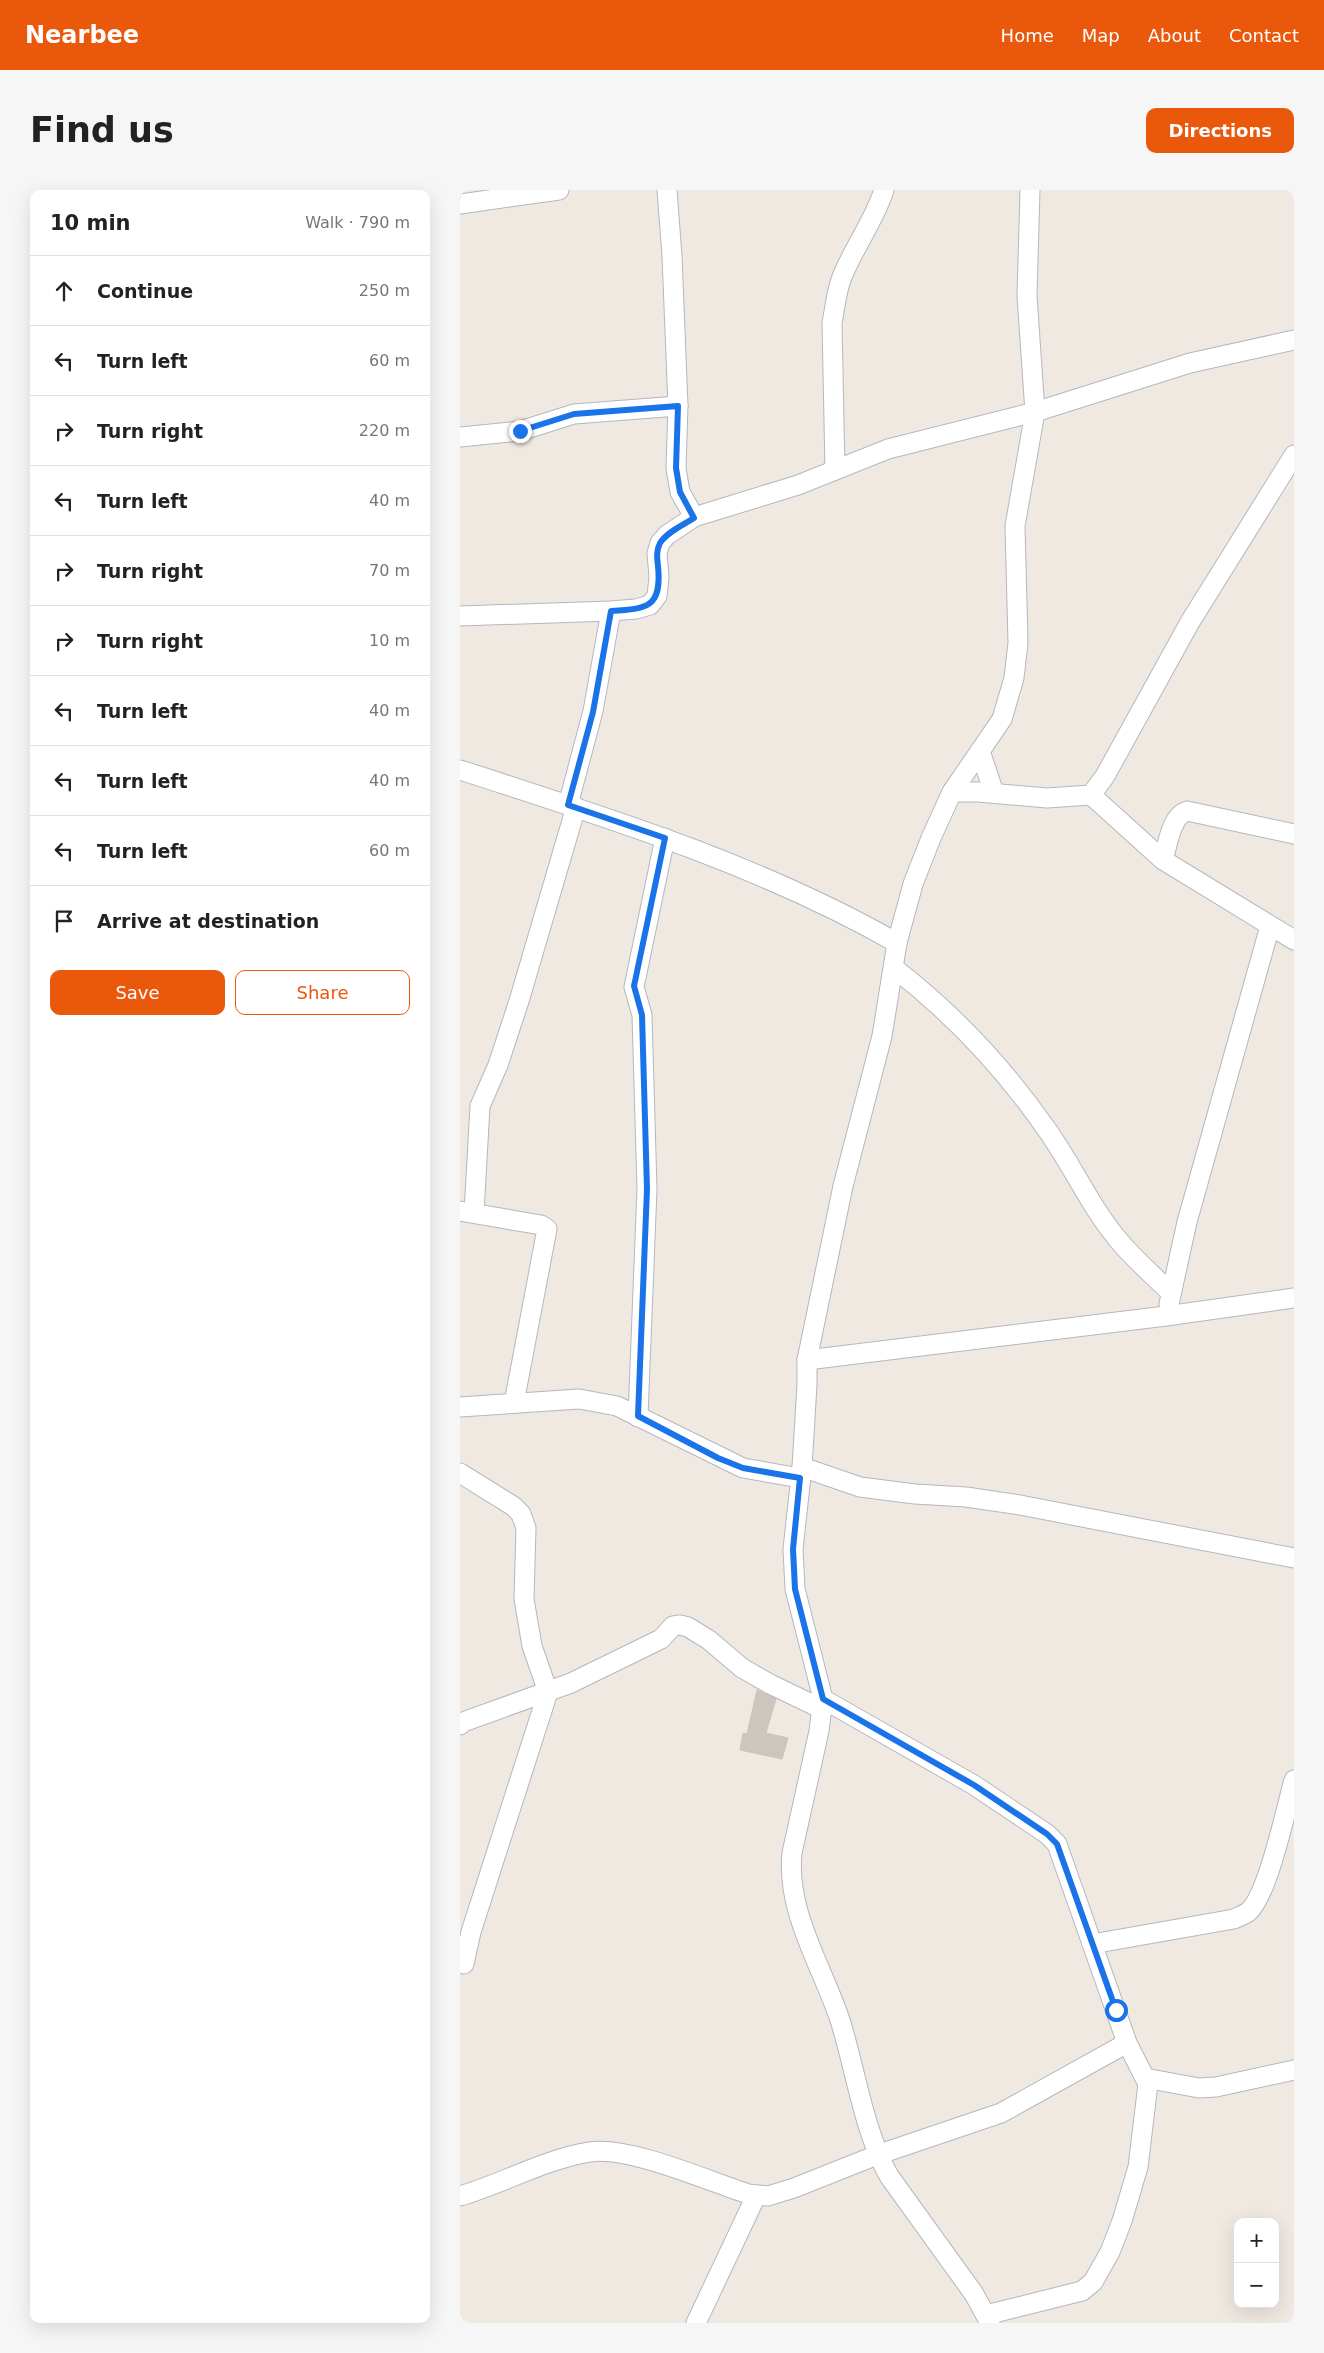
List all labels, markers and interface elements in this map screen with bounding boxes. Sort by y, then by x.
text: Nearbee [25,21,139,49]
text: Home [1001,25,1054,46]
text: Map [1082,25,1120,46]
text: About [1148,25,1201,46]
text: Contact [1229,25,1299,46]
button: Directions [1146,108,1294,153]
text: Find us [30,110,174,150]
text: 10 min [50,211,131,235]
text: Walk · 790 m [305,213,410,232]
icon: ahead [50,277,78,305]
text: Continue [97,280,193,302]
text: 250 m [359,281,410,300]
icon: left [50,347,78,375]
text: Turn left [97,350,188,372]
text: 60 m [369,351,410,370]
icon: right [50,417,78,445]
text: Turn right [97,420,203,442]
route end [509,420,532,443]
text: 220 m [359,421,410,440]
icon: left [50,487,78,515]
text: Turn left [97,490,188,512]
text: 40 m [369,491,410,510]
icon: right [50,557,78,585]
text: Turn right [97,560,203,582]
text: 70 m [369,561,410,580]
icon: right [50,627,78,655]
text: Turn right [97,630,203,652]
text: 10 m [369,631,410,650]
icon: left [50,697,78,725]
text: Turn left [97,700,188,722]
text: 40 m [369,701,410,720]
icon: left [50,767,78,795]
text: Turn left [97,770,188,792]
text: 40 m [369,771,410,790]
icon: left [50,837,78,865]
text: Turn left [97,840,188,862]
text: 60 m [369,841,410,860]
icon: arrive [50,907,78,935]
text: Arrive at destination [97,910,319,932]
button: Save [50,970,225,1015]
button: Share [235,970,410,1015]
route start [1105,1999,1128,2022]
map controls [1234,2218,1279,2308]
button: + [1234,2218,1279,2263]
button: − [1234,2263,1279,2308]

